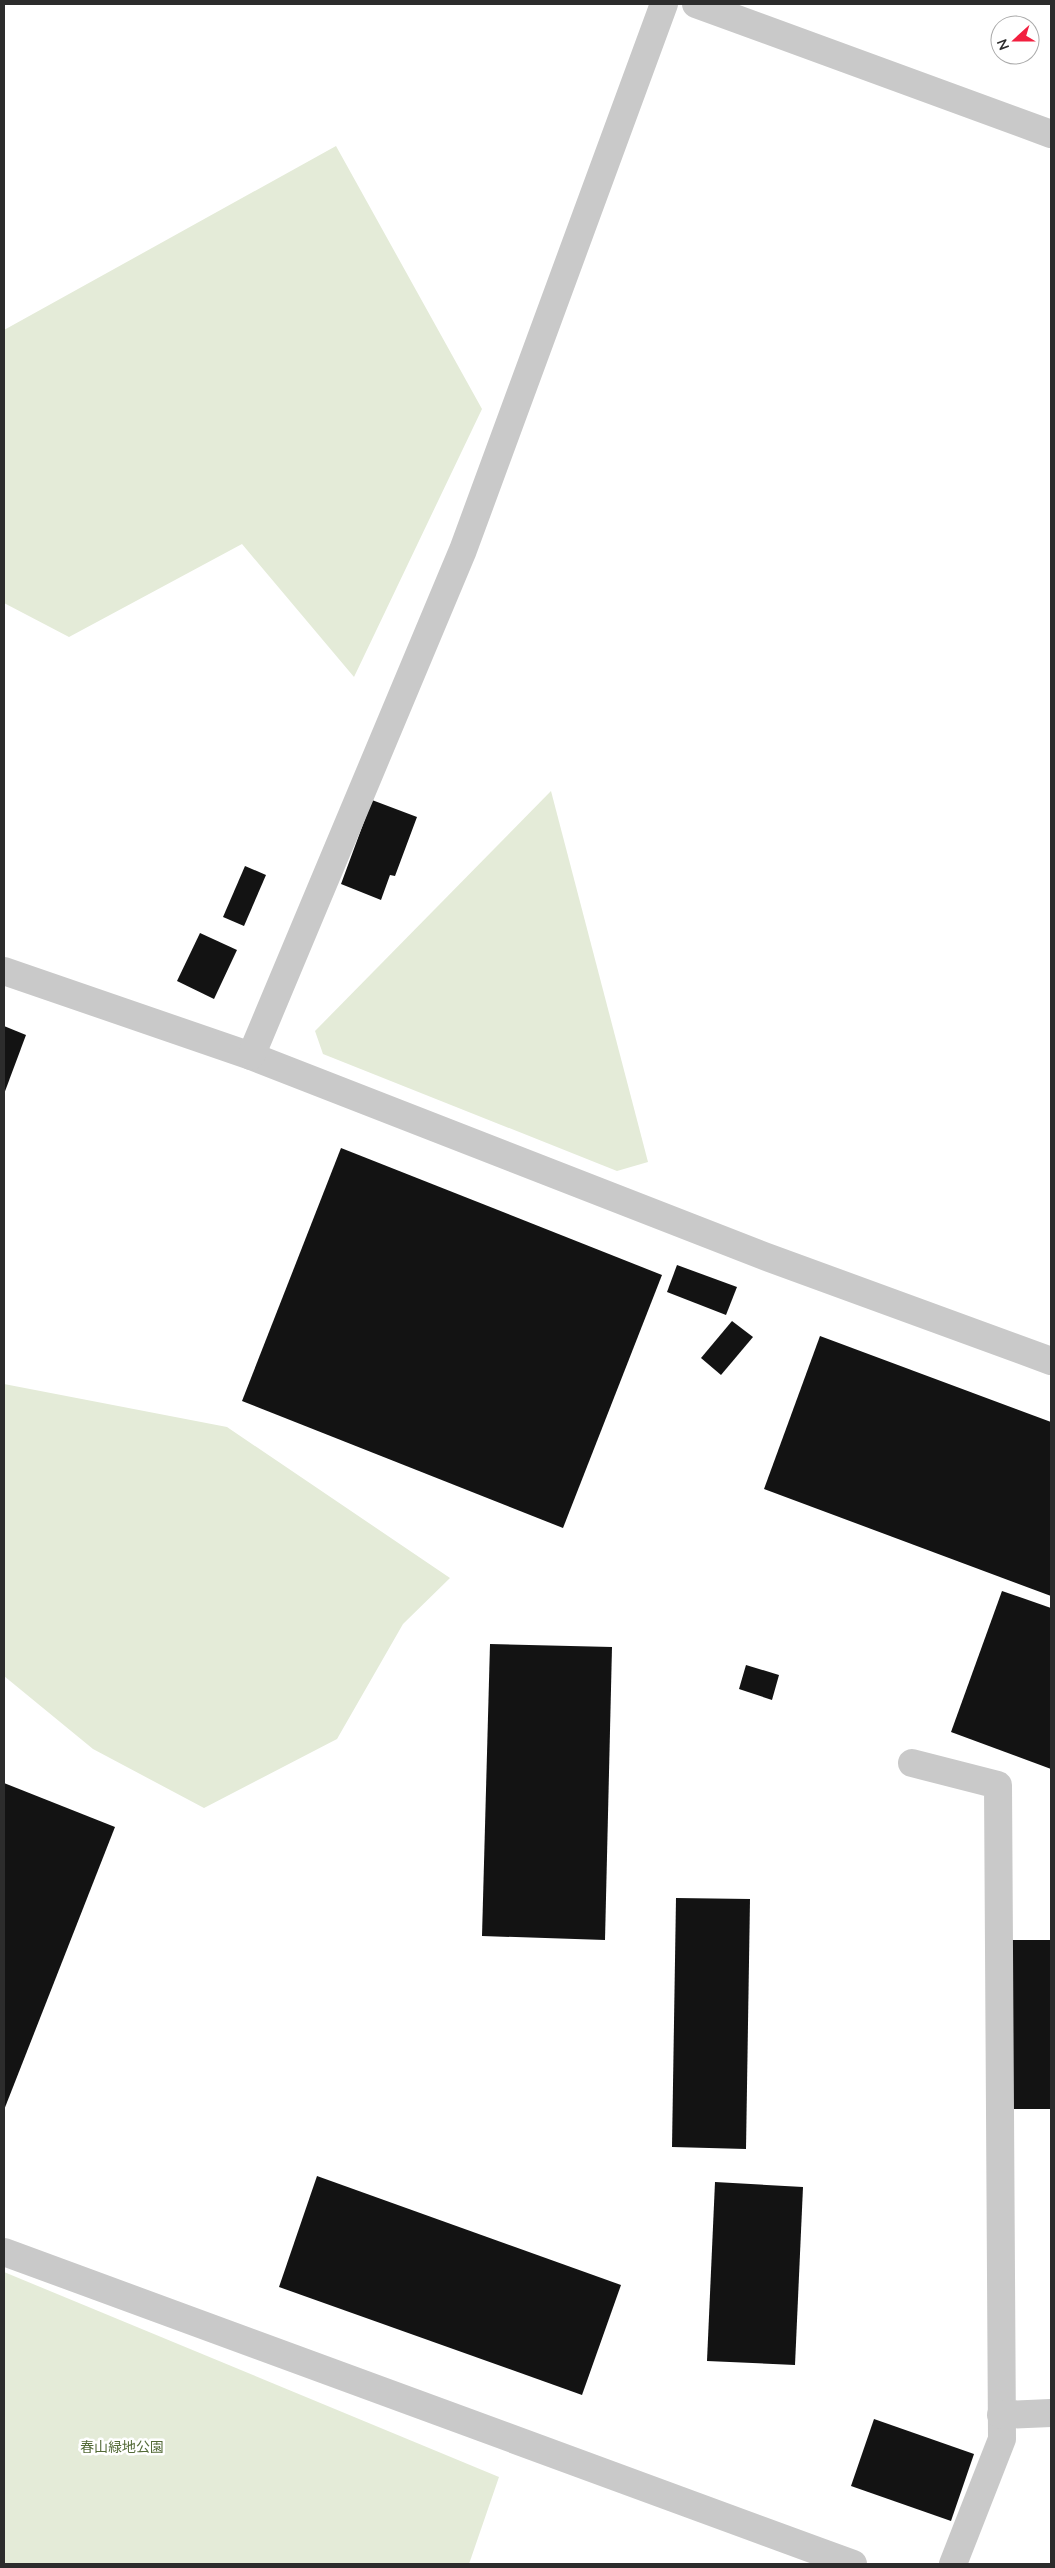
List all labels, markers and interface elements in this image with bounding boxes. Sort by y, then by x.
north arrow [990,15,1040,65]
text: N [993,36,1013,53]
park label: 春山緑地公園 [80,2438,164,2456]

